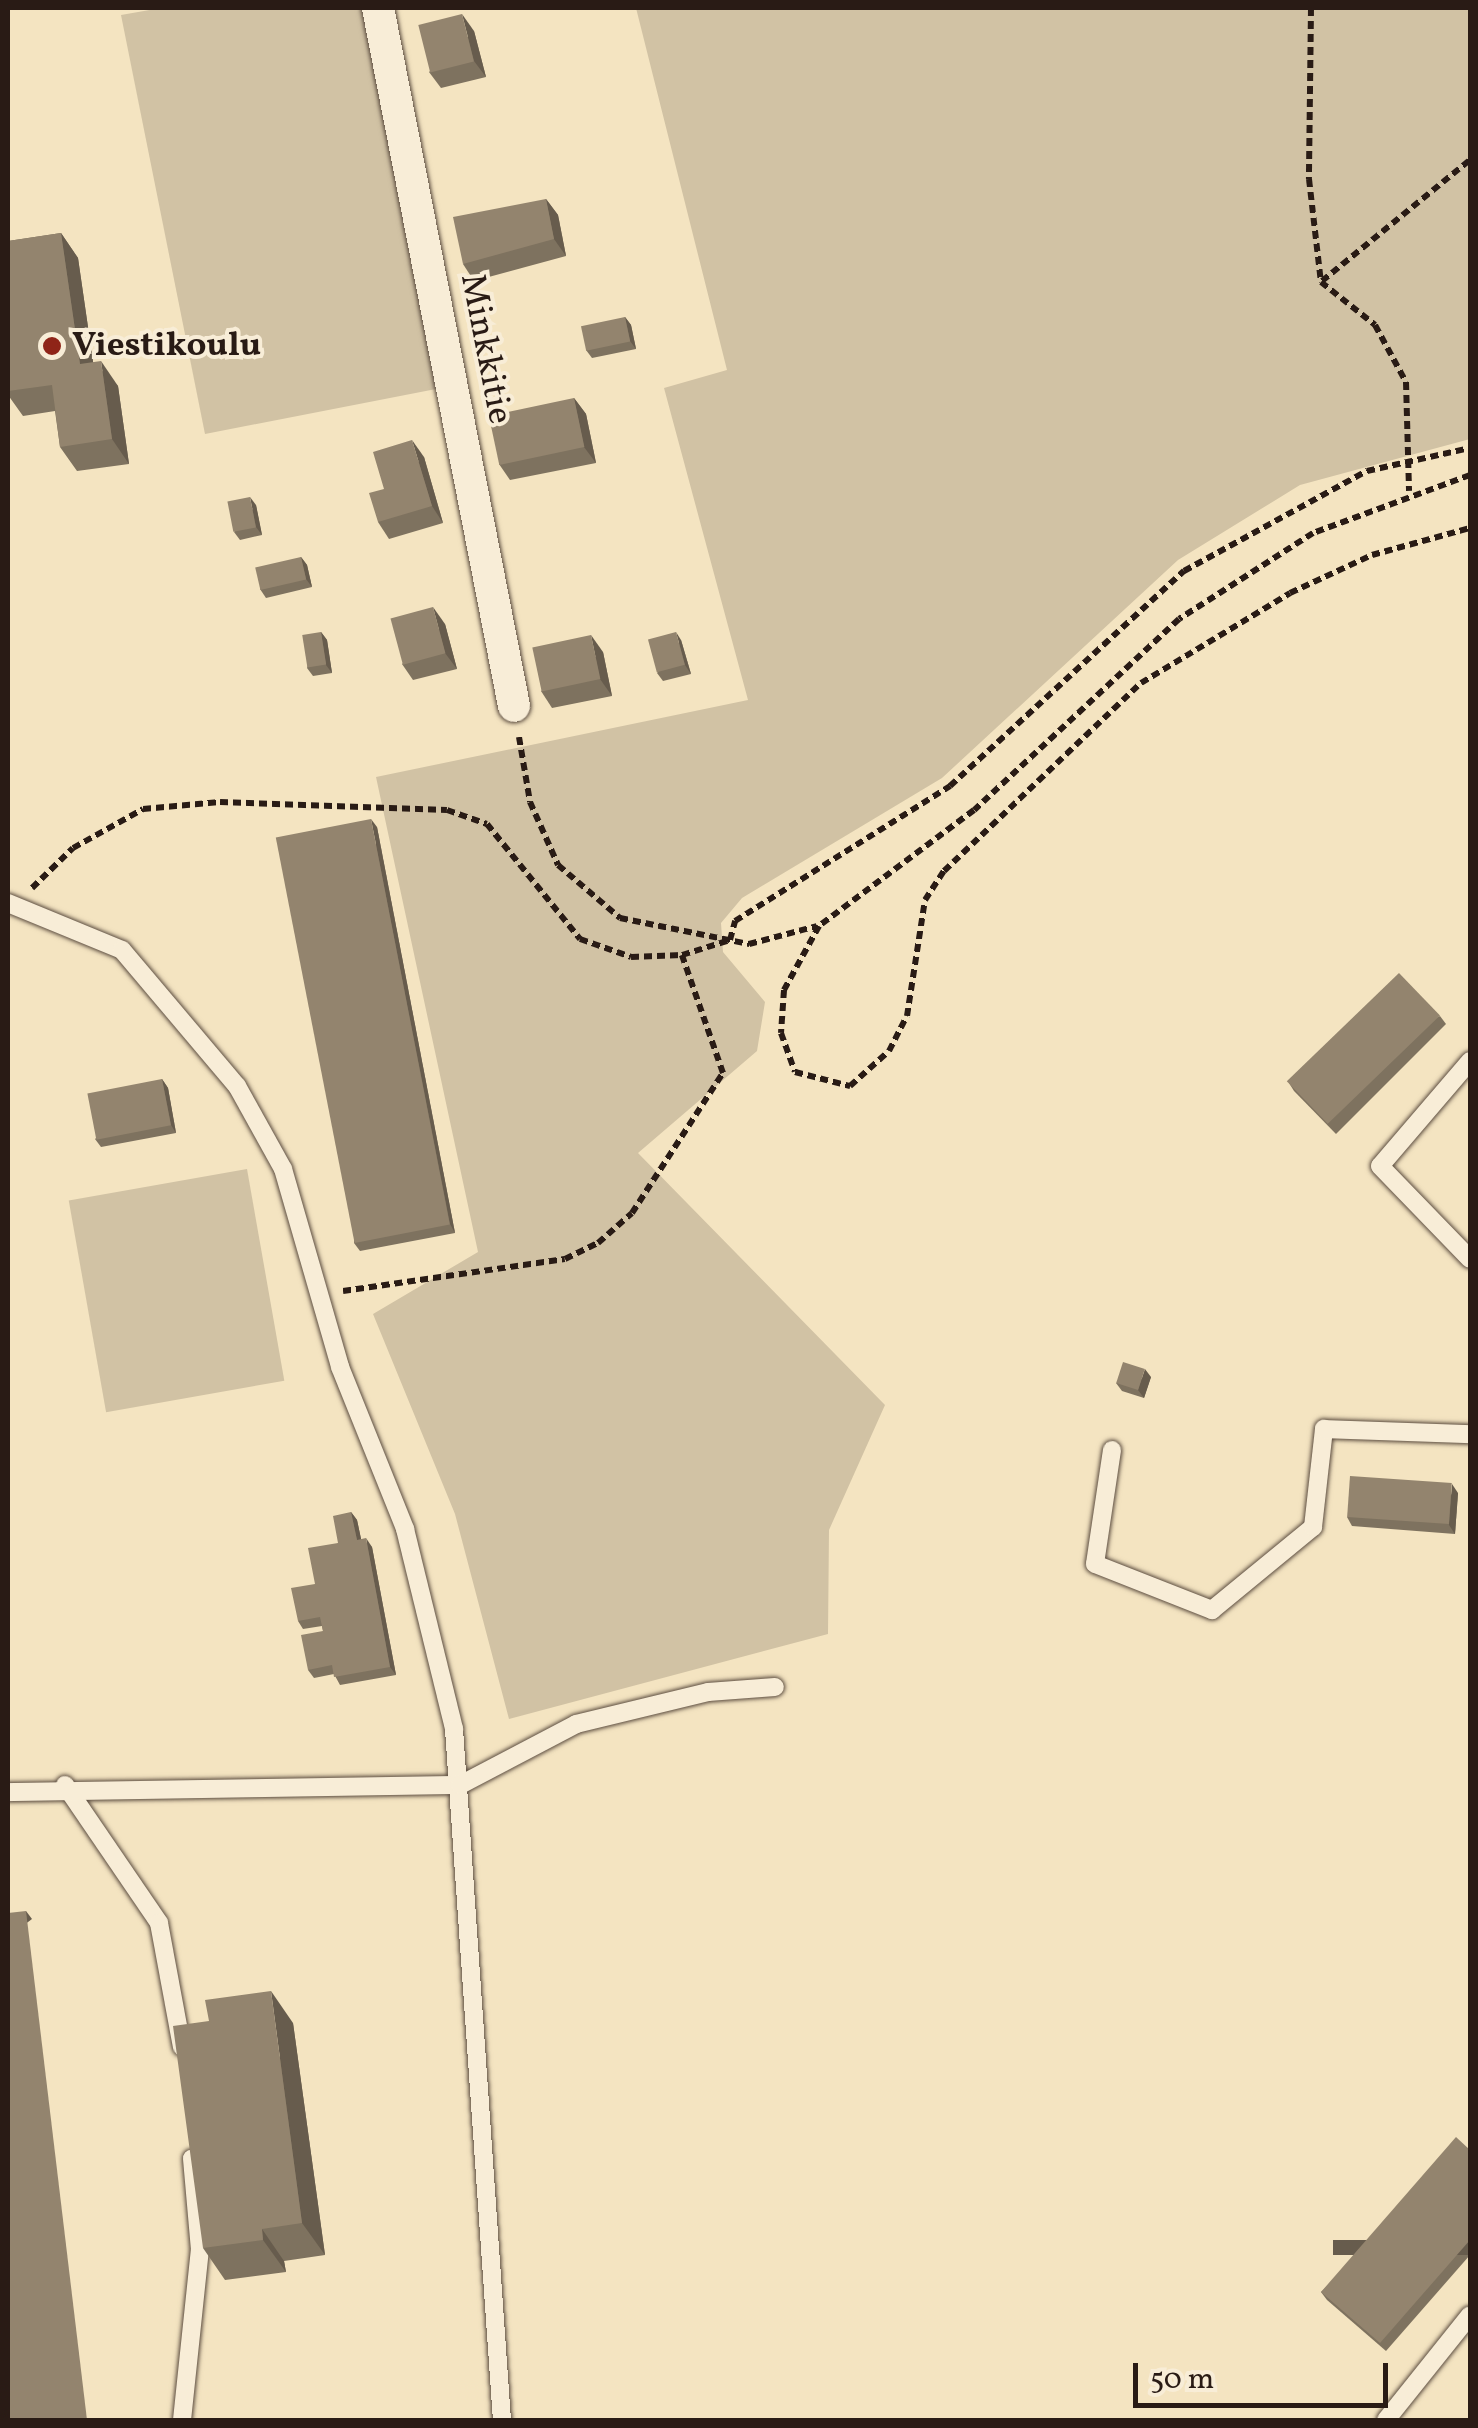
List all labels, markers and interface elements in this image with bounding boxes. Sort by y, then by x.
street label: Minkkitie [450,270,520,428]
place label: Viestikoulu [72,325,261,367]
marker: Viestikoulu [41,335,63,357]
scale bar [1138,2343,1393,2405]
text: 50 m [1150,2359,1214,2401]

